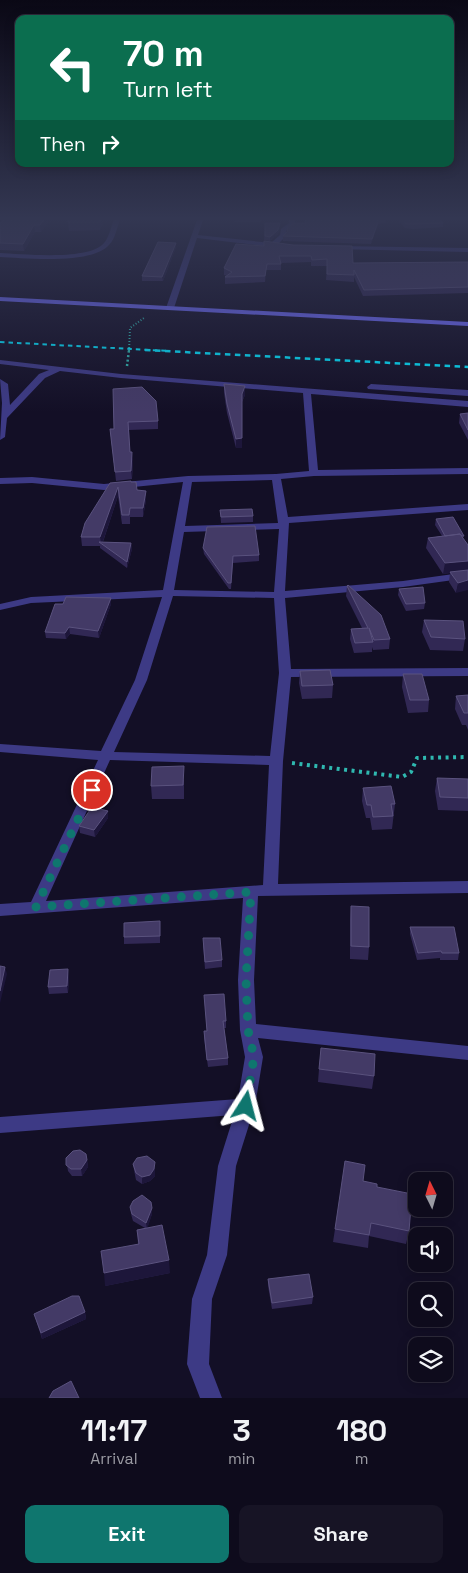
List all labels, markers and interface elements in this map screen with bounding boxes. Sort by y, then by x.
text: 70 m [123,32,204,76]
icon: left [40,35,105,100]
text: Turn left [123,75,213,103]
icon: right [96,130,124,158]
text: Then [40,132,86,157]
pin [71,769,113,811]
icon: arrive [78,776,106,804]
position arrow [219,1079,271,1131]
north arrow [408,1172,452,1218]
map controls [408,1172,453,1382]
button: sound [408,1227,453,1272]
button: search [408,1282,453,1327]
button: layers [408,1337,453,1382]
text: 11:17 [81,1411,147,1450]
text: 3 [233,1411,251,1450]
text: 180 [336,1411,387,1450]
text: Arrival [90,1448,138,1469]
text: min [228,1448,255,1469]
text: m [355,1448,369,1469]
button: Exit [25,1505,229,1563]
button: Share [239,1505,443,1563]

